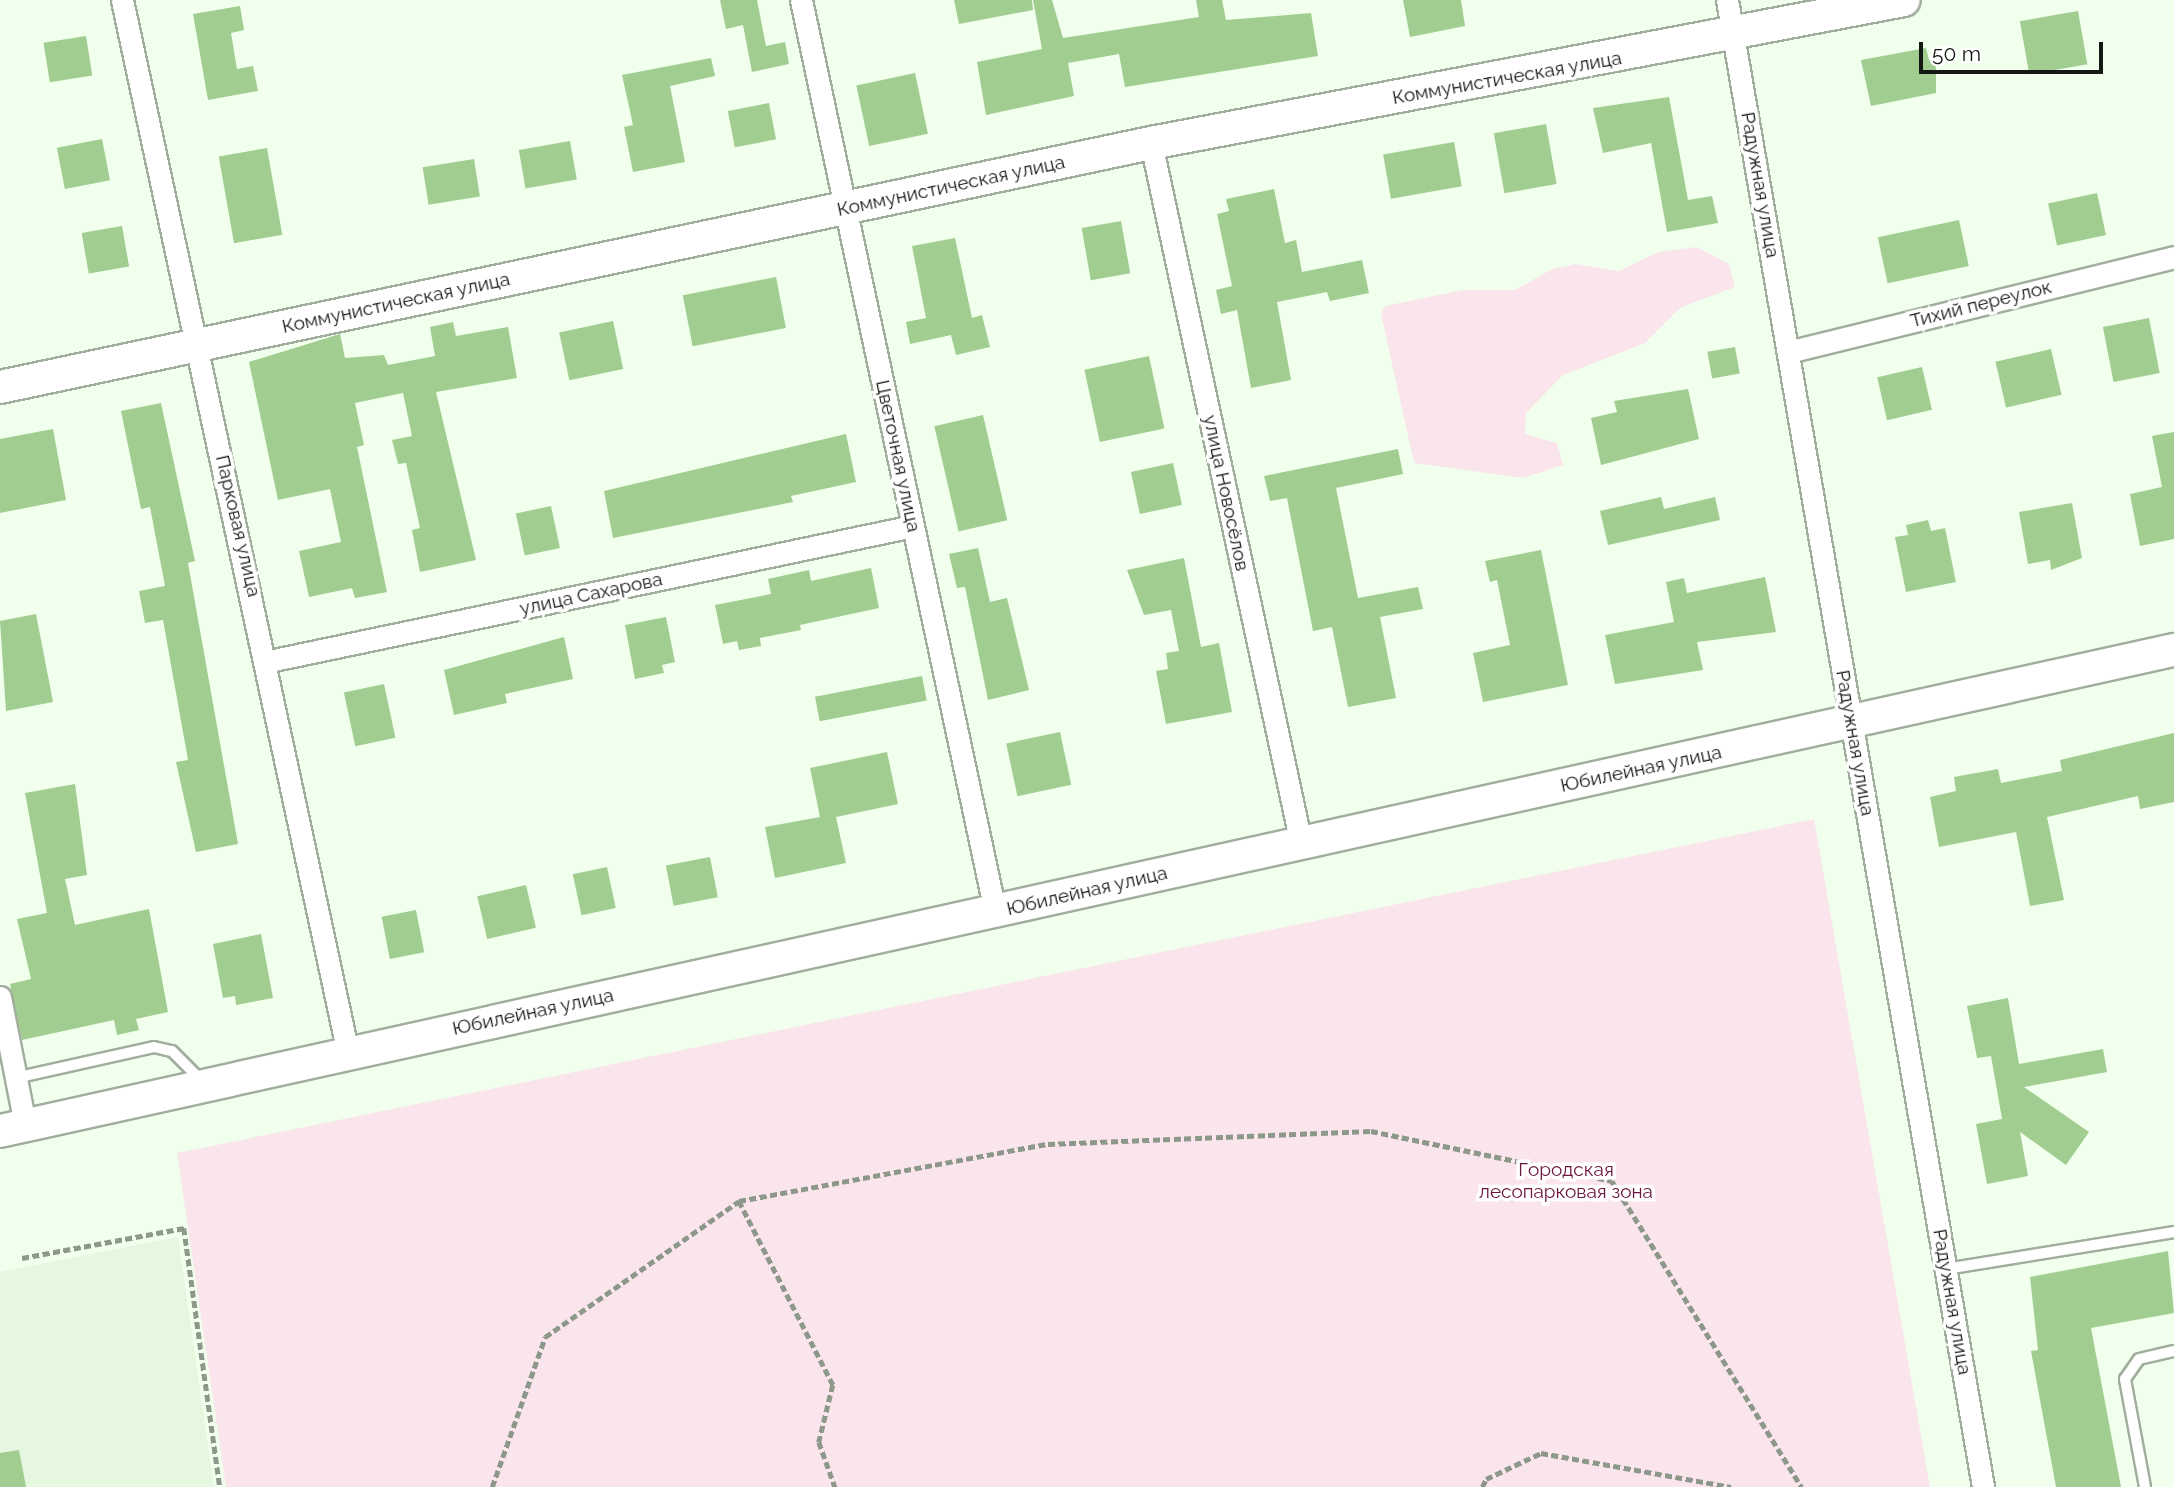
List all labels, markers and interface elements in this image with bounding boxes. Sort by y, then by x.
scale bar [1922,28,2106,72]
text: 50 m [1932,41,1981,66]
street label: Коммунистическая улица [1390,47,1624,109]
street label: Радужная улица [1736,110,1784,260]
street label: Коммунистическая улица [835,151,1067,221]
street label: Коммунистическая улица [280,268,512,338]
street label: Тихий переулок [1908,275,2054,333]
street label: Цветочная улица [871,378,925,534]
street label: улица Новосёлов [1198,413,1254,573]
street label: Парковая улица [211,453,265,599]
street label: улица Сахарова [518,568,664,620]
street label: Радужная улица [1831,668,1879,818]
street label: Юбилейная улица [1558,741,1724,797]
street label: Юбилейная улица [1004,861,1170,921]
street label: Юбилейная улица [450,984,616,1040]
park label: Городская лесопарковая зона [1479,1159,1653,1203]
street label: Радужная улица [1928,1227,1976,1377]

